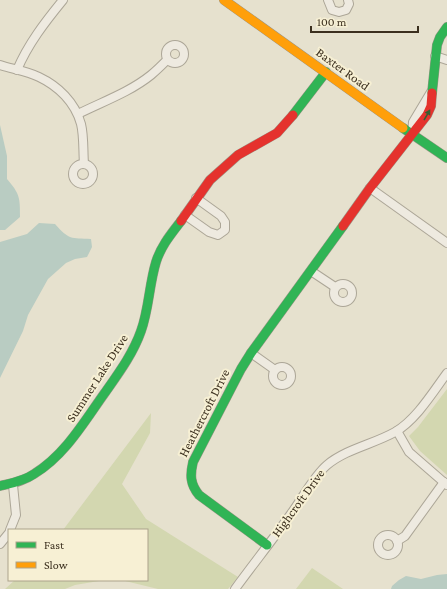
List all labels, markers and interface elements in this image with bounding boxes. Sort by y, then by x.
scale bar [311,8,418,34]
text: 100 m [317,15,347,29]
street label: Baxter Road [313,45,373,94]
one-way arrow [423,109,430,121]
street label: Summer Lake Drive [63,331,131,425]
street label: Heathercroft Drive [175,366,233,459]
street label: Highcroft Drive [268,466,328,540]
legend [8,529,148,581]
text: Fast [44,538,65,552]
text: Slow [44,558,68,572]

